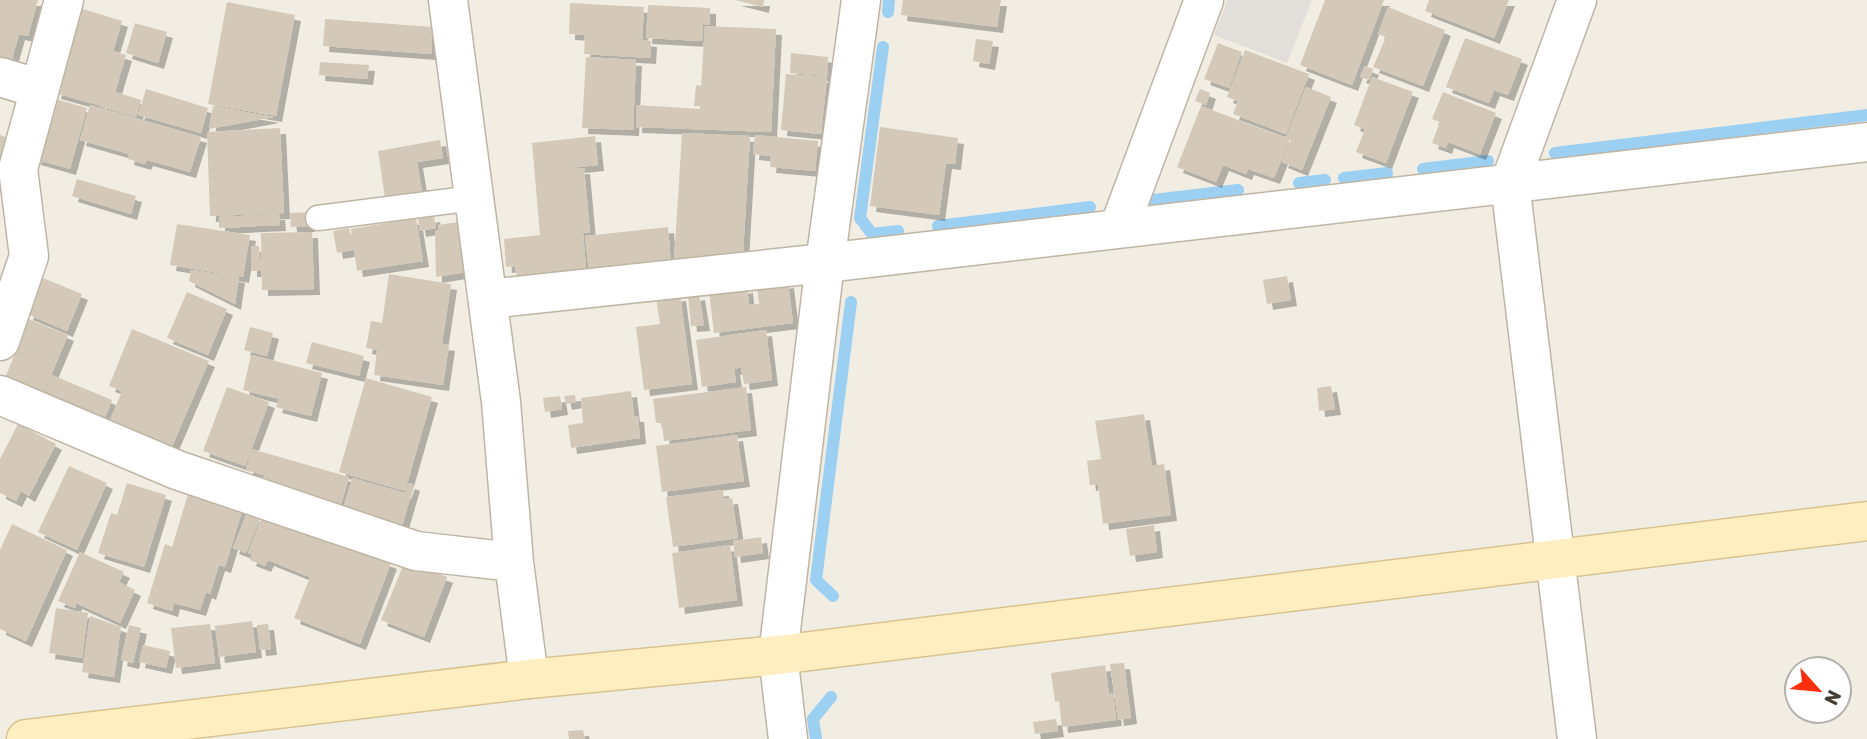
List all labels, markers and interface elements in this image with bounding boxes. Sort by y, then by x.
north arrow [1783,655,1853,725]
text: N [1819,686,1846,709]

